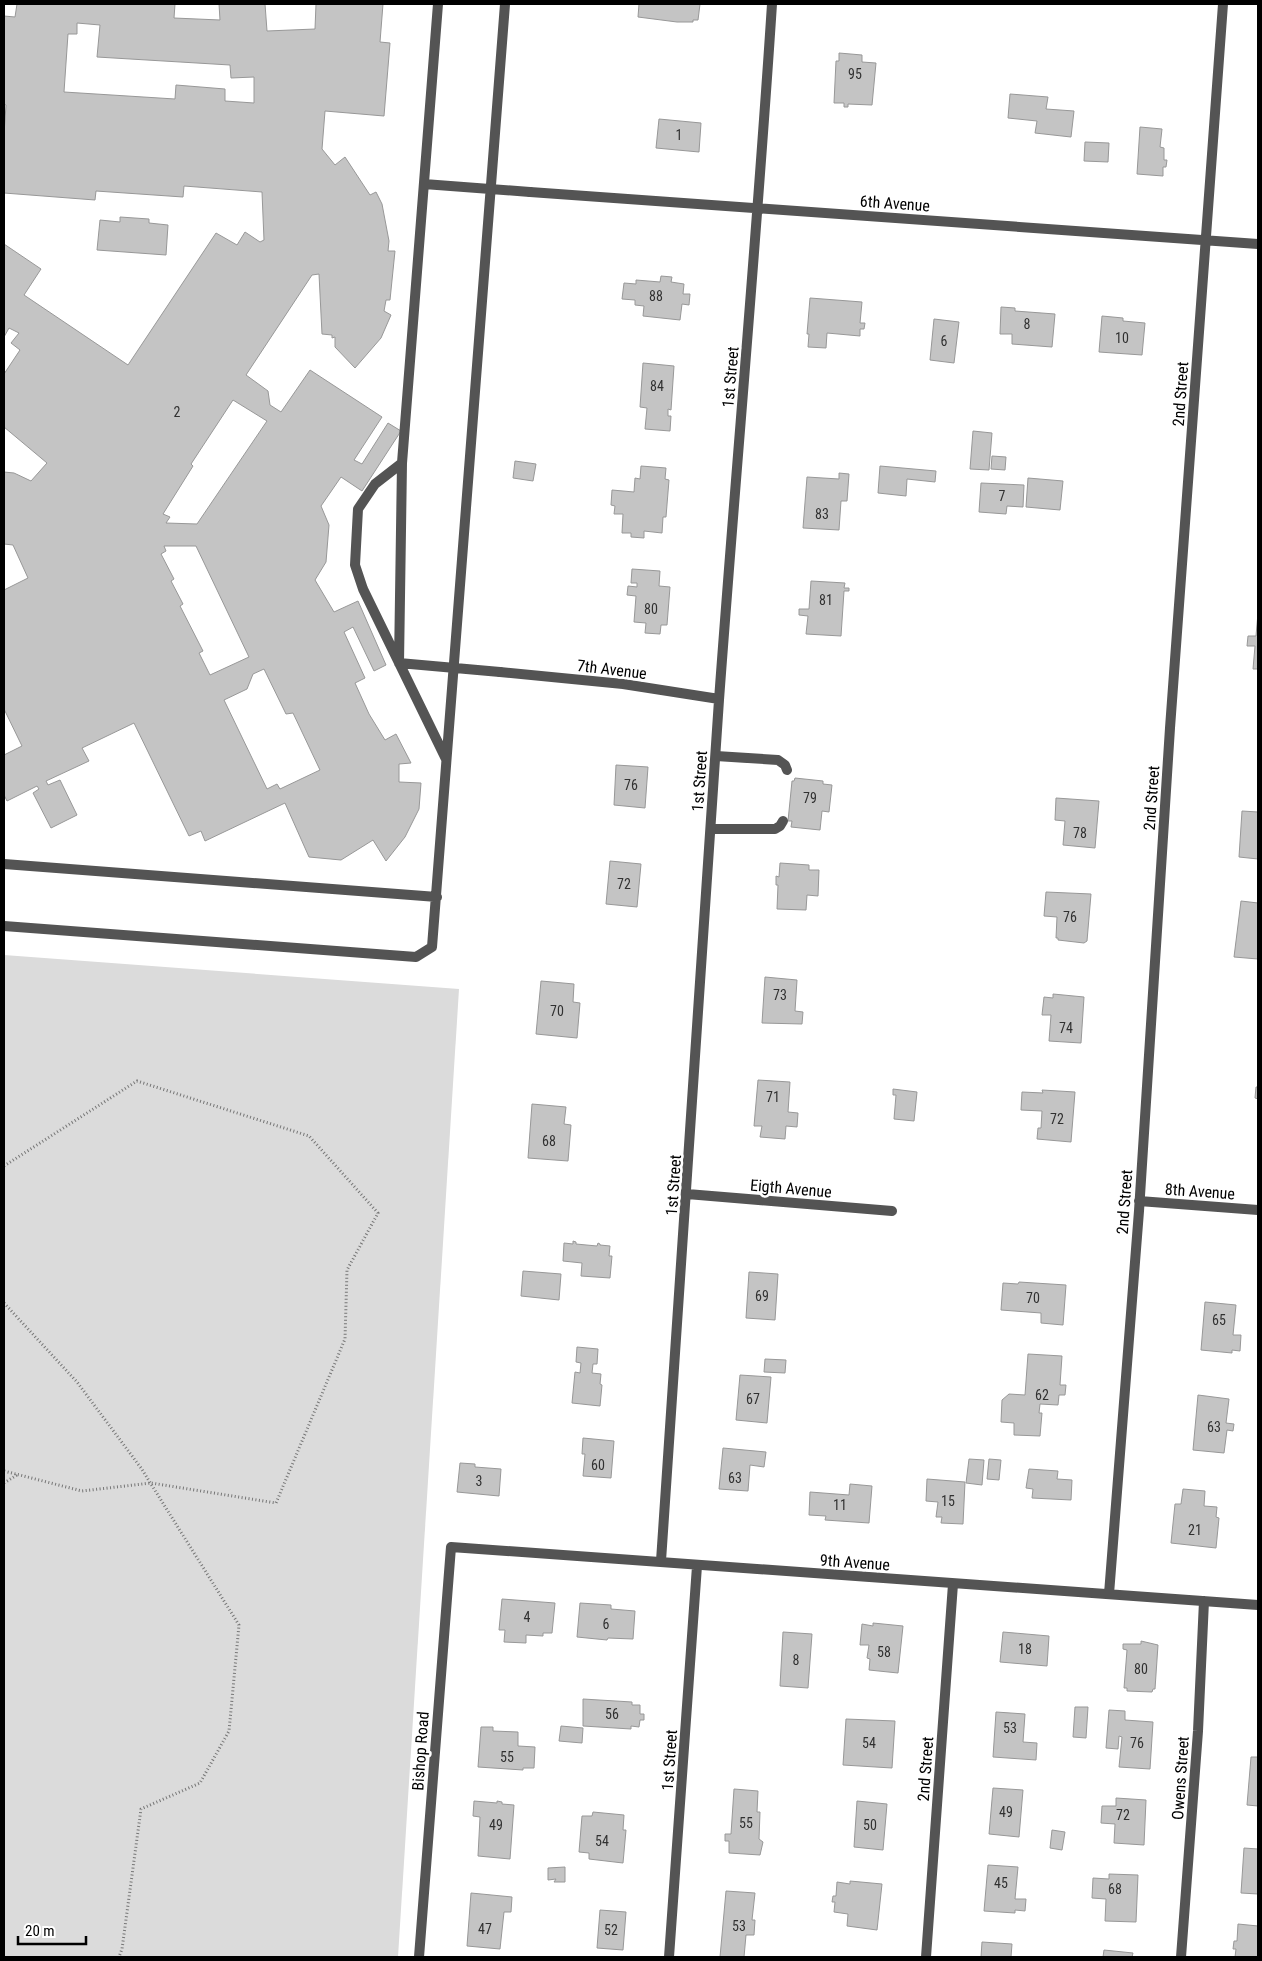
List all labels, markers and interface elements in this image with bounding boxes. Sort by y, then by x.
house number: 95 [848,66,862,82]
house number: 1 [676,127,682,143]
street label: 6th Avenue [859,192,931,215]
house number: 88 [649,288,663,304]
house number: 8 [1024,316,1031,332]
house number: 10 [1115,330,1129,346]
house number: 6 [941,333,948,349]
street label: 1st Street [718,346,743,408]
street label: 2nd Street [1169,361,1192,427]
house number: 84 [650,378,664,394]
house number: 2 [174,404,181,420]
house number: 7 [999,488,1006,504]
house number: 83 [815,506,829,522]
house number: 81 [819,592,833,608]
house number: 80 [644,601,658,617]
street label: 7th Avenue [576,656,648,683]
street label: 1st Street [688,750,711,812]
street label: 2nd Street [1140,765,1163,831]
house number: 76 [624,777,638,793]
house number: 79 [803,790,817,806]
house number: 78 [1073,825,1087,841]
house number: 72 [617,876,631,892]
house number: 76 [1063,909,1077,925]
house number: 73 [773,987,787,1003]
house number: 70 [550,1003,564,1019]
house number: 74 [1059,1020,1073,1036]
house number: 71 [766,1089,780,1105]
house number: 72 [1050,1111,1064,1127]
house number: 68 [542,1133,556,1149]
street label: 1st Street [662,1154,685,1216]
street label: 2nd Street [1113,1169,1136,1235]
street label: Eigth Avenue [749,1175,832,1202]
street label: 8th Avenue [1164,1180,1236,1203]
house number: 69 [755,1288,769,1304]
house number: 70 [1026,1290,1040,1306]
house number: 65 [1212,1312,1226,1328]
house number: 62 [1035,1387,1049,1403]
house number: 67 [746,1391,760,1407]
house number: 63 [1207,1419,1221,1435]
house number: 60 [591,1457,605,1473]
house number: 63 [728,1470,742,1486]
house number: 3 [476,1473,482,1489]
house number: 15 [941,1493,955,1509]
house number: 11 [833,1497,847,1513]
house number: 21 [1188,1522,1202,1538]
street label: 9th Avenue [819,1551,891,1574]
house number: 4 [524,1609,531,1625]
house number: 6 [603,1616,610,1632]
house number: 18 [1018,1641,1032,1657]
house number: 58 [877,1644,891,1660]
house number: 8 [793,1652,800,1668]
house number: 80 [1134,1661,1148,1677]
house number: 56 [605,1706,619,1722]
street label: Bishop Road [408,1711,433,1791]
house number: 53 [1003,1720,1017,1736]
street label: 1st Street [658,1729,681,1791]
house number: 54 [862,1735,876,1751]
house number: 76 [1130,1735,1144,1751]
street label: Owens Street [1168,1735,1193,1820]
street label: 2nd Street [914,1736,937,1802]
house number: 55 [500,1749,514,1765]
house number: 49 [999,1804,1013,1820]
house number: 72 [1116,1807,1130,1823]
house number: 55 [739,1815,753,1831]
house number: 49 [489,1817,503,1833]
house number: 50 [863,1817,877,1833]
house number: 54 [595,1833,609,1849]
house number: 45 [994,1875,1008,1891]
house number: 68 [1108,1881,1122,1897]
scale bar [18,1914,85,1946]
house number: 53 [732,1918,746,1934]
house number: 47 [478,1921,492,1937]
text: 20 m [25,1922,55,1940]
house number: 52 [604,1922,618,1938]

